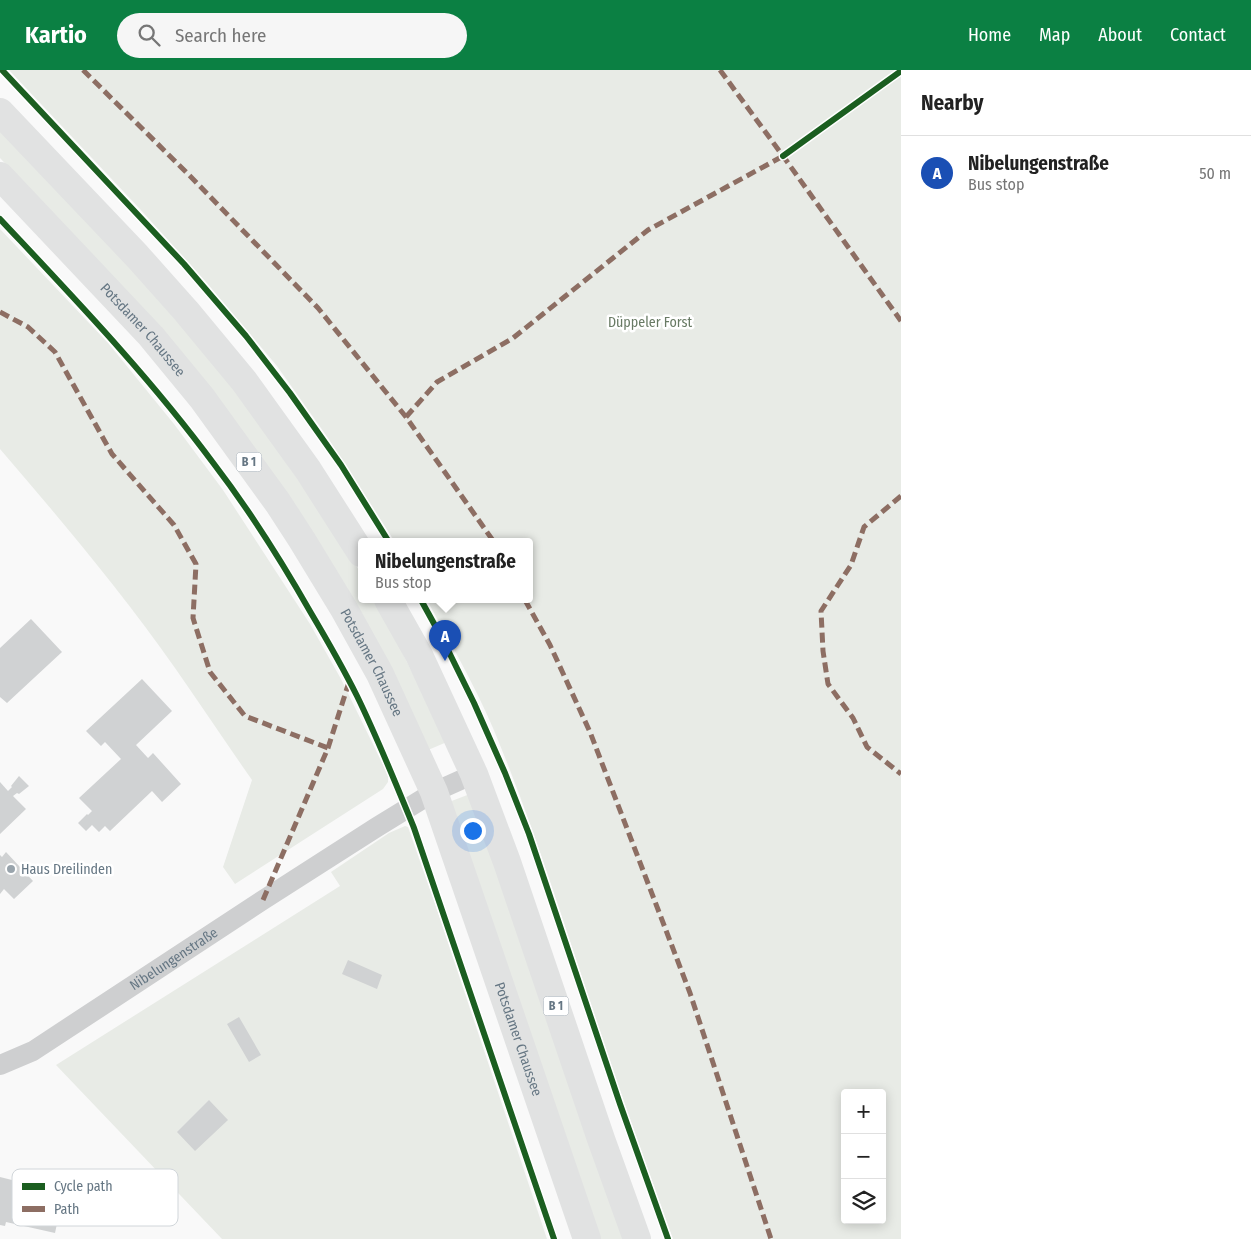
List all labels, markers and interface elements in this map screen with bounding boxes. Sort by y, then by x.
search box [117,13,467,58]
text: Kartio [25,21,87,49]
icon: search [135,21,163,49]
text: Search here [175,24,266,47]
text: Home [968,24,1011,46]
text: Map [1039,24,1070,46]
text: About [1098,24,1142,46]
text: Contact [1170,24,1226,46]
text: Nearby [921,90,983,116]
text: Nibelungenstraße [968,152,1109,175]
text: A [933,164,941,183]
text: 50 m [1199,164,1231,183]
text: Bus stop [968,175,1024,194]
street label: Potsdamer Chaussee [97,279,189,380]
park label: Düppeler Forst [608,314,693,331]
road number: B 1 [236,452,262,472]
popup [358,538,533,603]
text: Nibelungenstraße [375,550,516,573]
text: Bus stop [375,573,432,592]
street label: Potsdamer Chaussee [337,605,407,719]
pin: A [429,620,461,661]
your location [460,818,486,844]
place label: Haus Dreilinden [21,861,112,878]
marker: Haus Dreilinden [5,863,17,875]
street label: Nibelungenstraße [126,924,221,994]
street label: Potsdamer Chaussee [491,980,546,1098]
road number: B 1 [544,996,568,1016]
map controls [841,1089,886,1224]
button: + [841,1089,886,1134]
button: − [841,1134,886,1179]
legend [12,1169,178,1226]
text: Cycle path [54,1178,113,1195]
button: layers [841,1179,886,1224]
text: Path [54,1201,79,1218]

